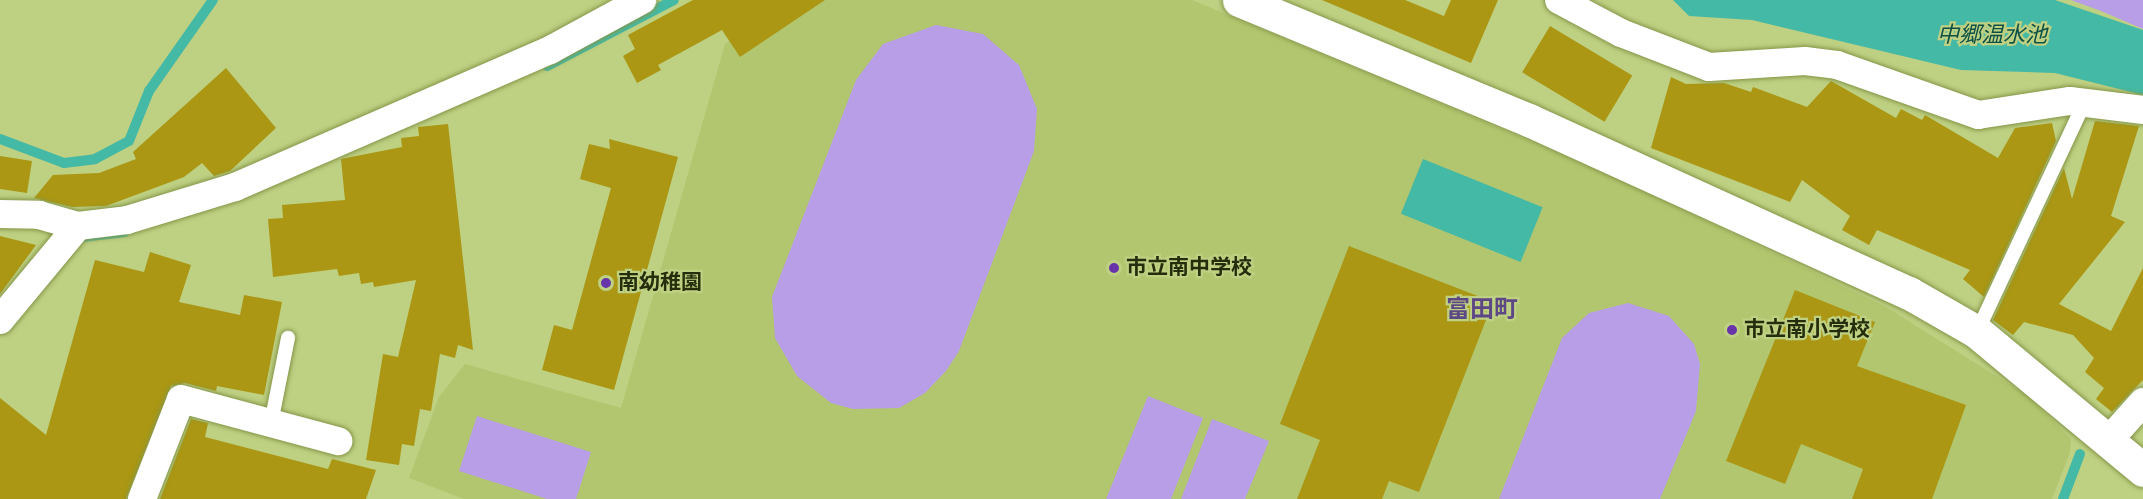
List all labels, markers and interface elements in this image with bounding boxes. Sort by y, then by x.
water label: 中郷温水池 [1937,23,2047,49]
place label: 市立南中学校 [1126,255,1252,281]
marker: 市立南中学校 [1107,261,1121,275]
place label: 南幼稚園 [618,270,702,296]
marker: 南幼稚園 [599,276,613,290]
district label: 富田町 [1446,297,1518,325]
place label: 市立南小学校 [1744,317,1870,343]
marker: 市立南小学校 [1725,323,1739,337]

